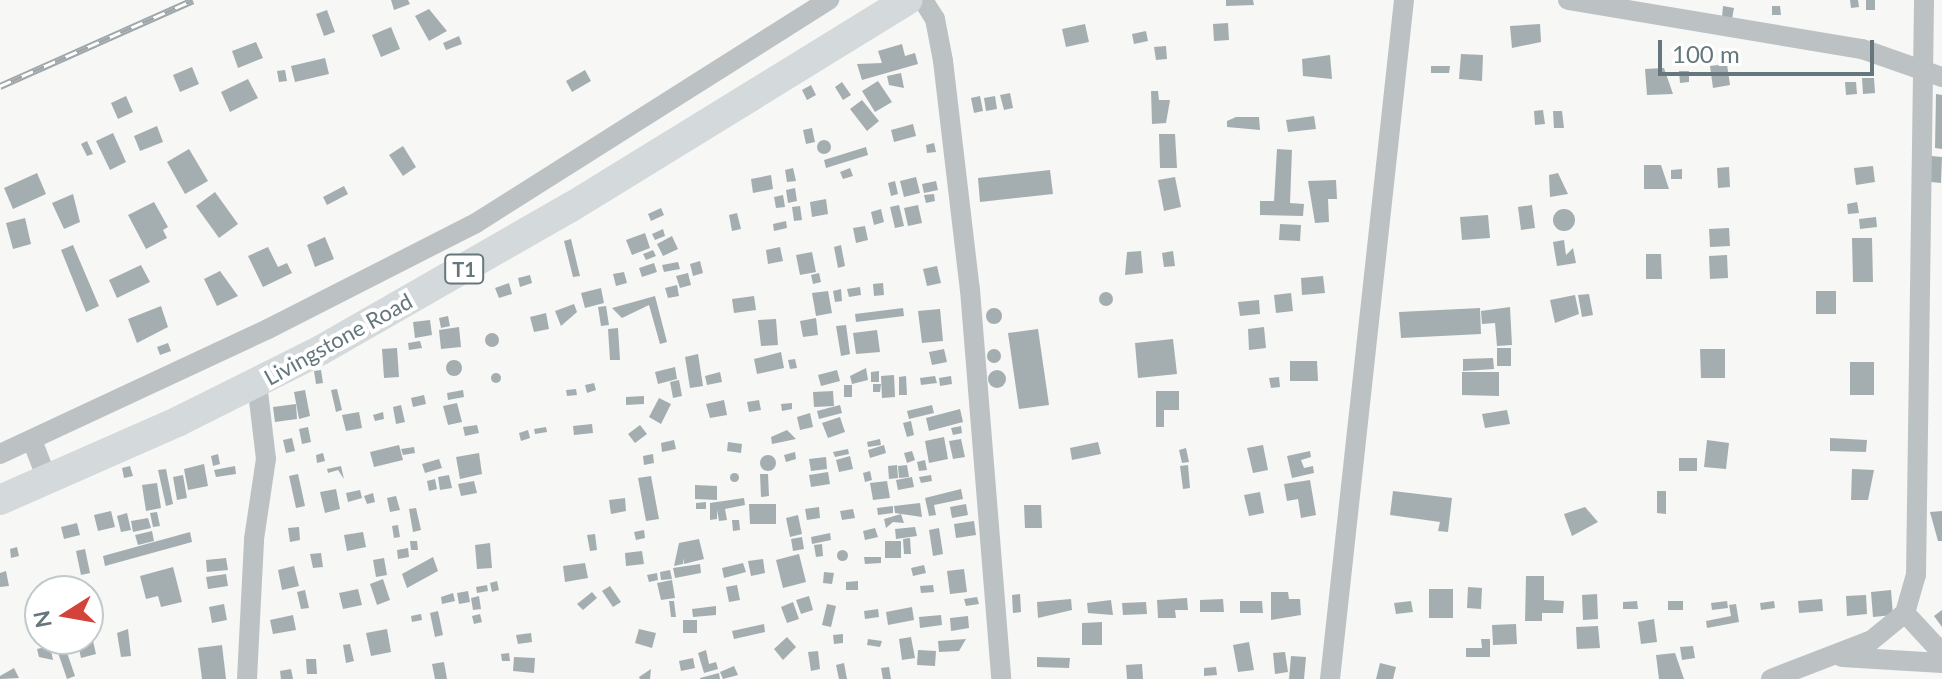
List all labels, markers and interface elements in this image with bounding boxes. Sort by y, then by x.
scale bar [1662,24,1878,74]
text: 100 m [1672,39,1740,68]
road number: T1 [444,253,484,285]
street label: Livingstone Road [259,287,417,391]
north arrow [24,575,104,655]
text: N [27,608,57,630]

